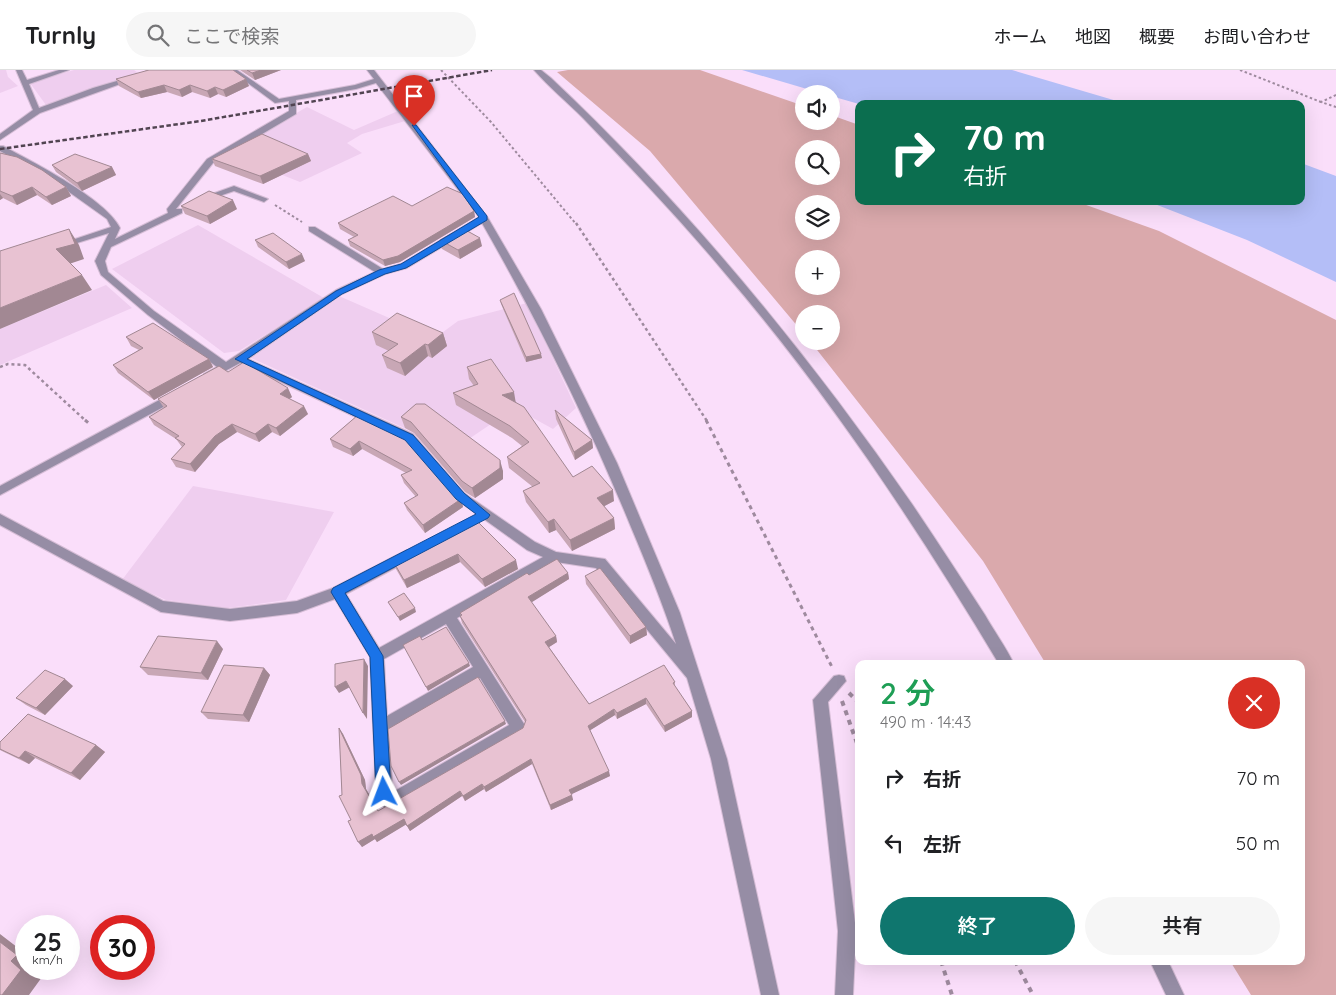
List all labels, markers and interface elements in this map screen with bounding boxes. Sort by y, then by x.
search box [126,12,476,57]
text: Turnly [25,20,96,50]
icon: search [144,21,172,49]
text: ここで検索 [184,24,279,48]
text: ホーム [994,25,1047,48]
text: 地図 [1075,25,1111,48]
text: 概要 [1139,25,1175,48]
text: お問い合わせ [1203,25,1311,48]
pin [393,75,435,126]
icon: arrive [400,82,428,110]
map controls [795,85,840,350]
button: sound [795,85,840,130]
text: 70 m [963,115,1046,159]
icon: right [880,120,945,185]
button: search [795,140,840,185]
text: 右折 [963,162,1007,190]
button: layers [795,195,840,240]
button: + [795,250,840,295]
button: − [795,305,840,350]
text: 2 分 [880,674,935,712]
button: close [1228,677,1280,729]
text: 490 m · 14:43 [880,712,971,732]
icon: right [880,764,908,792]
position arrow [357,765,409,817]
text: 70 m [1236,766,1280,790]
text: 右折 [923,767,961,791]
icon: left [880,829,908,857]
text: 50 m [1236,831,1280,855]
text: 左折 [923,832,961,856]
button: 終了 [880,897,1075,955]
button: 共有 [1085,897,1280,955]
speed limit sign: 30 [90,915,155,980]
text: 25 [33,926,62,957]
text: km/h [32,952,63,967]

